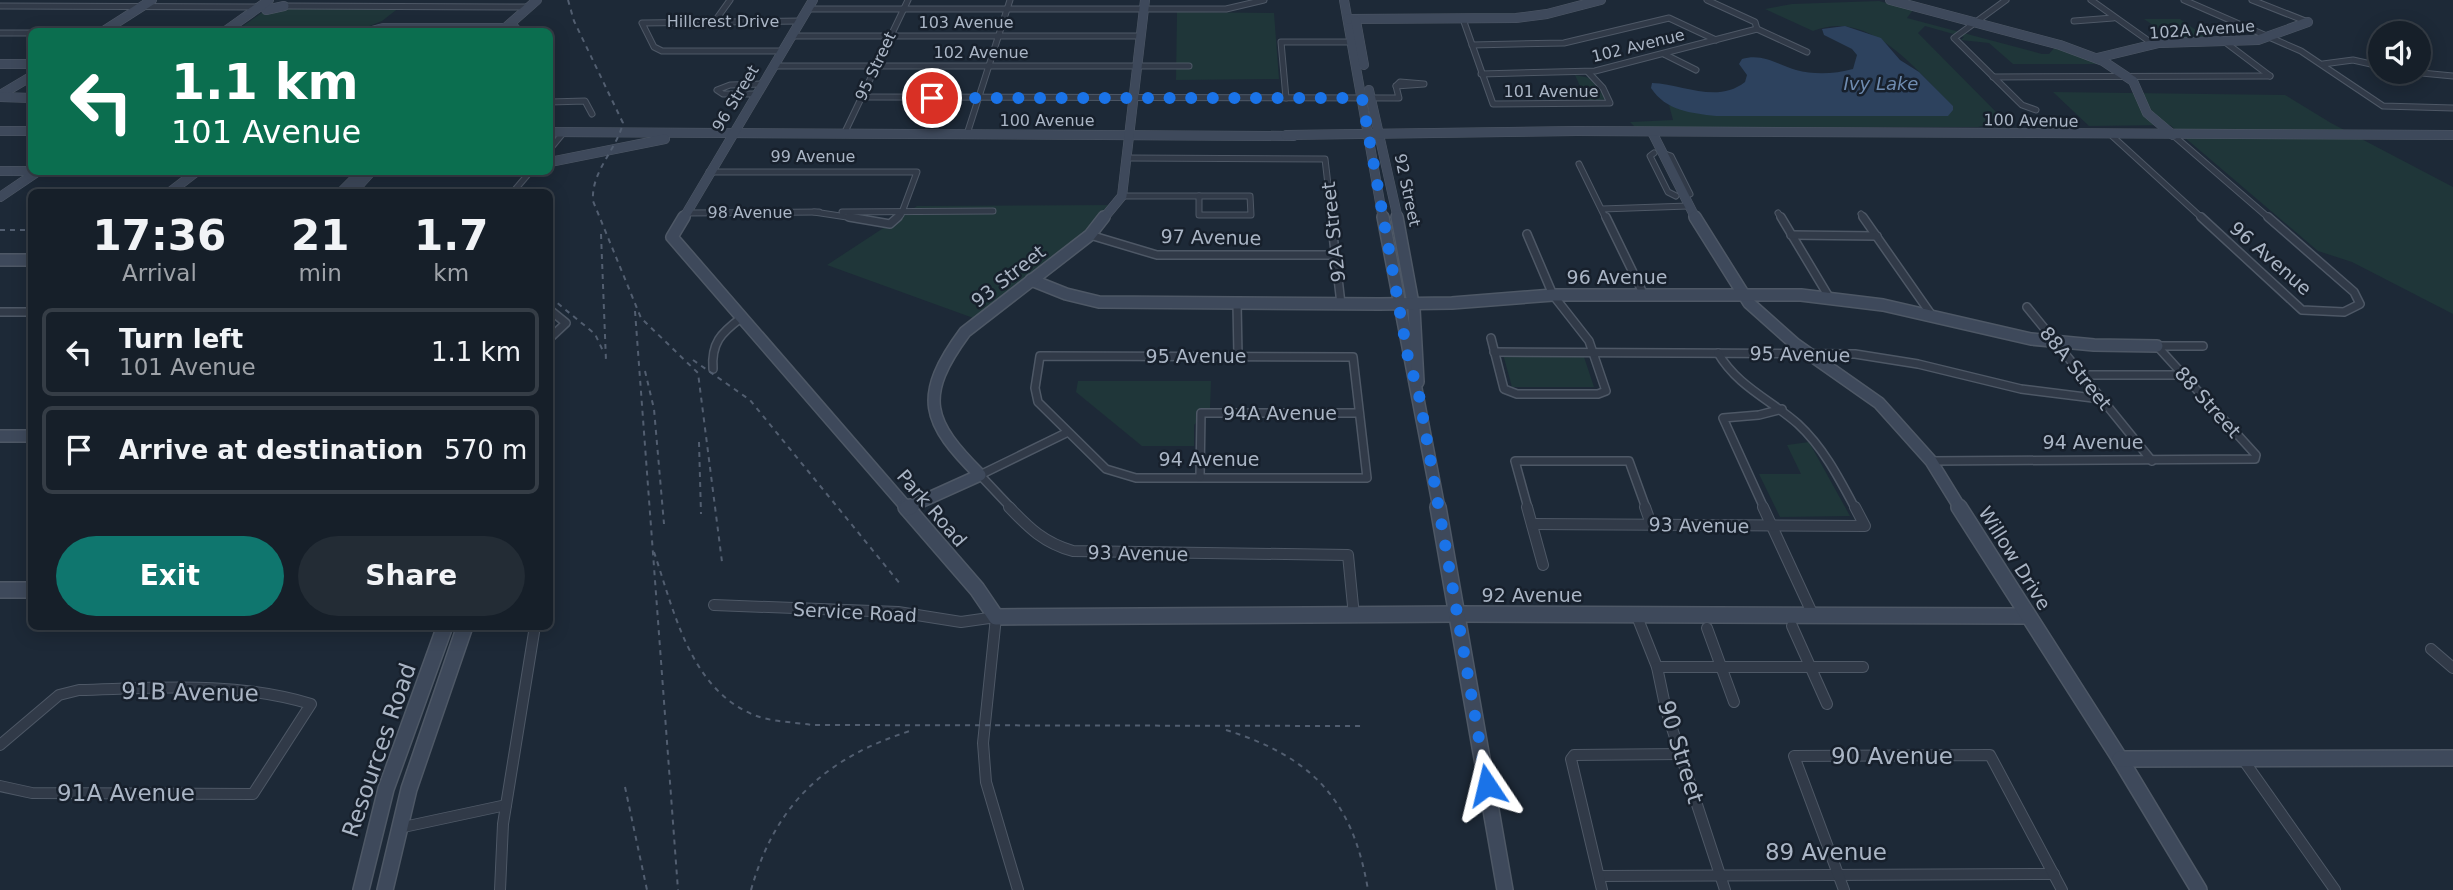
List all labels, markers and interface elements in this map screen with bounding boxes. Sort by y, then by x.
street label: Hillcrest Drive [667,12,779,31]
street label: 103 Avenue [918,13,1014,32]
street label: 102A Avenue [2148,16,2256,43]
map controls [2368,21,2431,84]
button: sound [2368,21,2431,84]
street label: 102 Avenue [1590,25,1687,66]
street label: 95 Street [851,29,900,104]
street label: 102 Avenue [933,43,1029,62]
text: 1.1 km [171,54,359,111]
icon: left [56,56,147,147]
street label: 96 Street [708,62,763,135]
pin [902,68,962,128]
water label: Ivy Lake [1844,73,1918,94]
icon: arrive [913,79,951,117]
street label: 101 Avenue [1503,82,1599,101]
street label: 100 Avenue [1983,110,2079,131]
street label: 100 Avenue [999,111,1095,130]
text: 101 Avenue [171,113,361,151]
street label: 99 Avenue [771,147,855,166]
street label: 92 Street [1391,152,1425,228]
street label: 92A Street [1317,181,1349,283]
street label: 98 Avenue [708,203,792,222]
text: 17:36 [93,211,226,260]
text: 21 [291,211,349,260]
text: 1.7 [414,211,488,260]
street label: 96 Avenue [2226,217,2316,299]
street label: 97 Avenue [1160,225,1262,249]
street label: 93 Street [967,240,1049,312]
text: Arrival [122,260,197,286]
text: min [298,260,342,286]
text: km [433,260,469,286]
street label: 96 Avenue [1567,266,1667,288]
street label: 88A Street [2036,322,2116,414]
text: Turn left [119,324,243,354]
icon: left [60,333,98,371]
text: 1.1 km [431,337,521,367]
street label: 95 Avenue [1749,342,1851,366]
street label: 95 Avenue [1146,345,1246,367]
text: 101 Avenue [119,354,256,380]
street label: 88 Street [2170,362,2246,442]
street label: 94A Avenue [1223,402,1337,424]
icon: arrive [60,431,98,469]
street label: 94 Avenue [2043,431,2143,453]
text: Arrive at destination [119,435,423,465]
text: 570 m [444,435,527,465]
street label: 94 Avenue [1159,448,1259,470]
street label: Park Road [893,465,971,551]
street label: Willow Drive [1974,502,2056,614]
street label: 93 Avenue [1648,513,1750,537]
button: Exit [56,536,284,616]
button: Share [298,536,525,616]
street label: 93 Avenue [1087,541,1189,565]
street label: 92 Avenue [1482,584,1582,606]
street label: Service Road [793,598,917,626]
street label: Resources Road [337,659,421,841]
street label: 91B Avenue [121,678,259,706]
street label: 90 Street [1653,697,1709,807]
street label: 90 Avenue [1831,743,1953,769]
position arrow [1450,748,1524,822]
street label: 91A Avenue [57,780,195,806]
street label: 89 Avenue [1765,839,1887,865]

